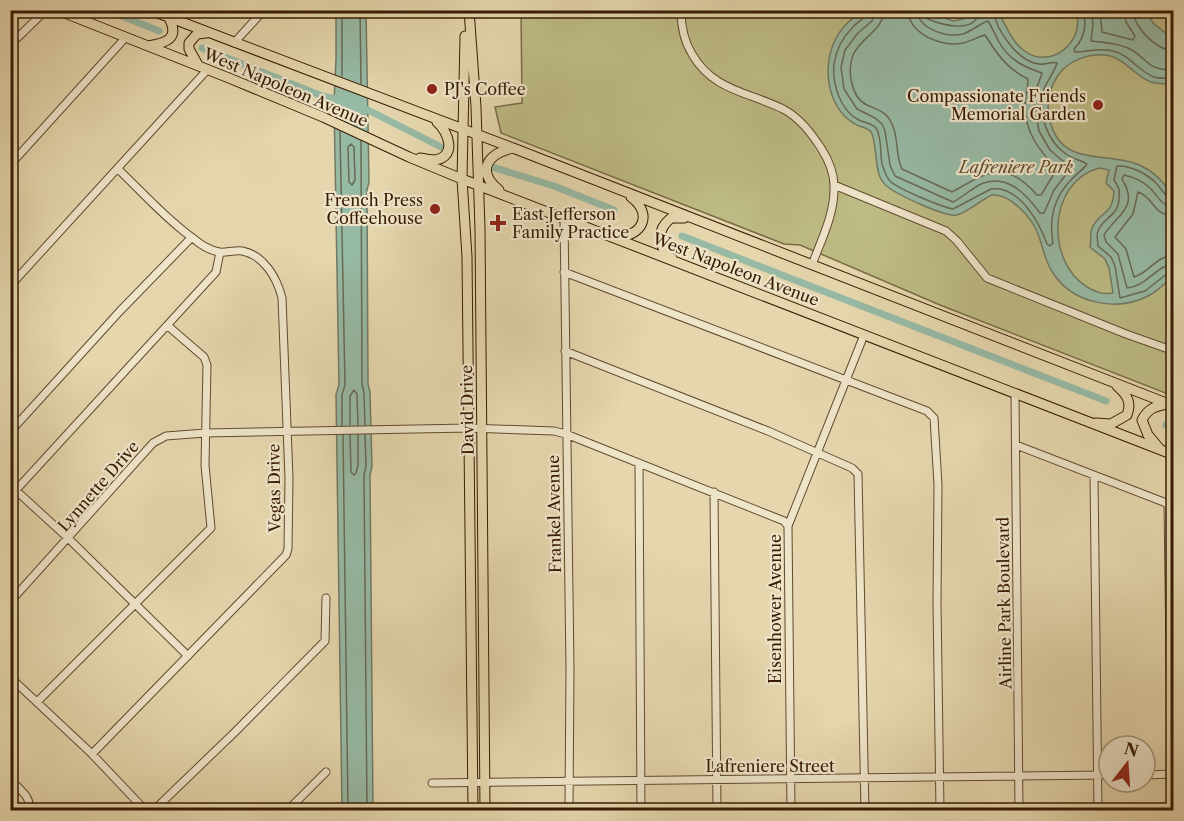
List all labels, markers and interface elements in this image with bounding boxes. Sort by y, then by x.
street label: West Napoleon Avenue [200,43,371,131]
place label: PJ's Coffee [444,79,526,99]
marker: PJ's Coffee [425,82,439,96]
place label: Compassionate Friends Memorial Garden [907,86,1086,124]
marker: Compassionate Friends Memorial Garden [1091,98,1105,112]
park label: Lafreniere Park [957,157,1074,177]
place label: French Press Coffeehouse [324,190,423,228]
marker: French Press Coffeehouse [428,202,442,216]
place label: East Jefferson Family Practice [512,204,629,242]
marker: East Jefferson Family Practice [489,214,507,232]
street label: West Napoleon Avenue [649,228,822,310]
street label: David Drive [456,365,478,455]
street label: Lynnette Drive [53,437,143,535]
street label: Vegas Drive [263,443,285,534]
street label: Frankel Avenue [543,455,565,573]
street label: Airline Park Boulevard [992,516,1016,690]
street label: Eisenhower Avenue [765,534,785,684]
north arrow [1097,734,1157,794]
text: N [1122,738,1141,761]
street label: Lafreniere Street [705,756,835,776]

